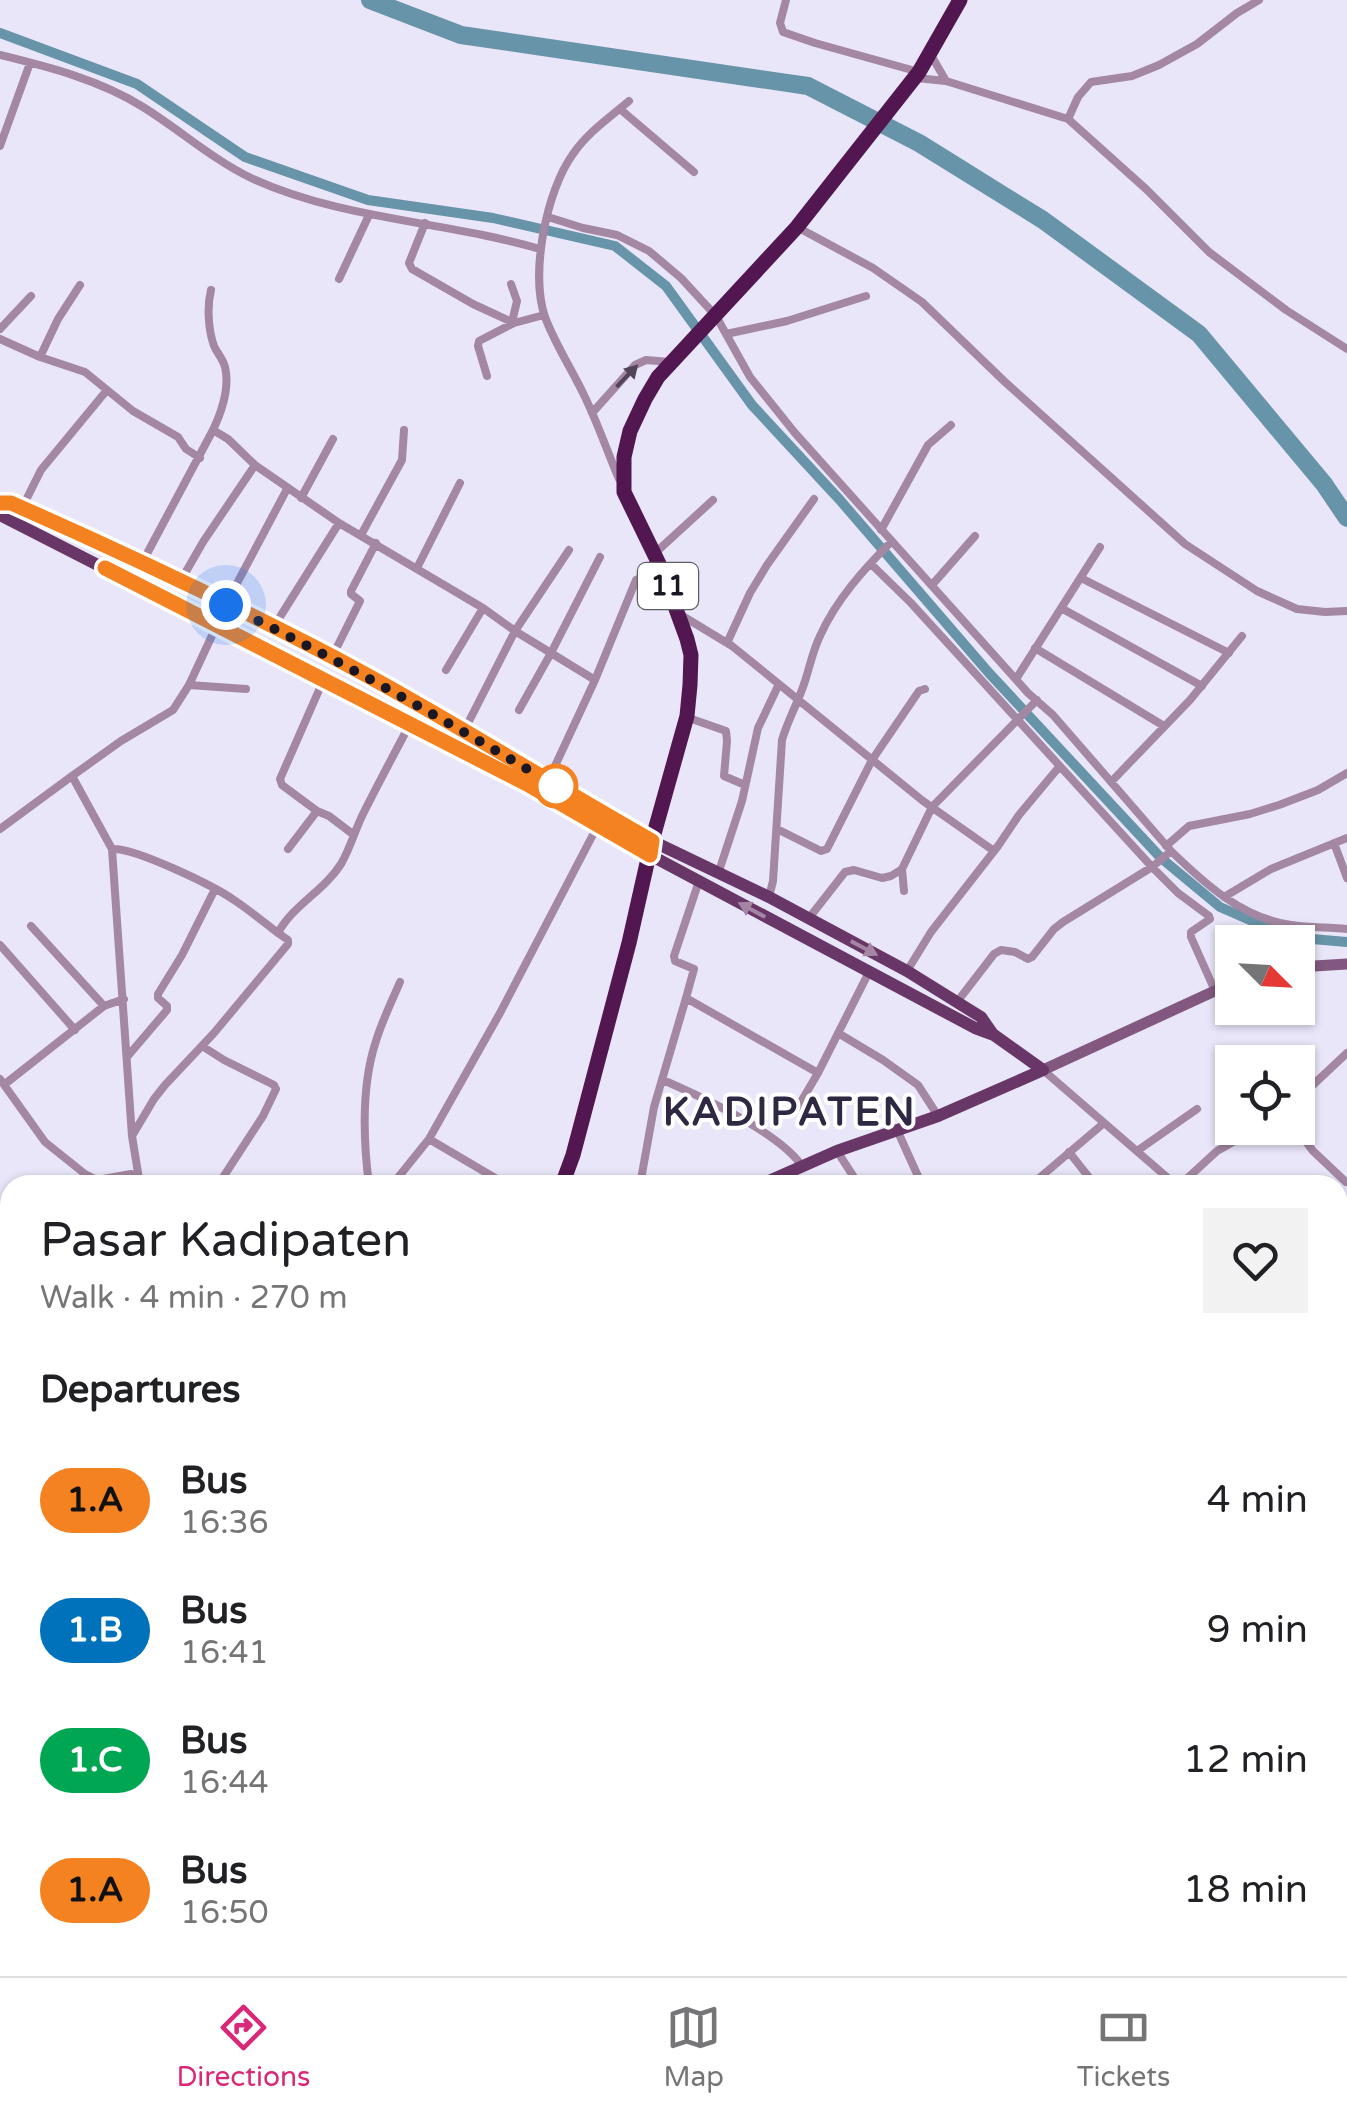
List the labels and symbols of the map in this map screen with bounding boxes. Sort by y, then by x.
one-way arrow [615,364,638,388]
road number: 11 [638,563,698,609]
your location [201,580,251,630]
unlabelled marker [535,765,577,807]
one-way arrow [738,901,766,919]
north arrow [1215,925,1315,1025]
one-way arrow [850,939,878,956]
district label: KADIPATEN [663,1088,917,1136]

